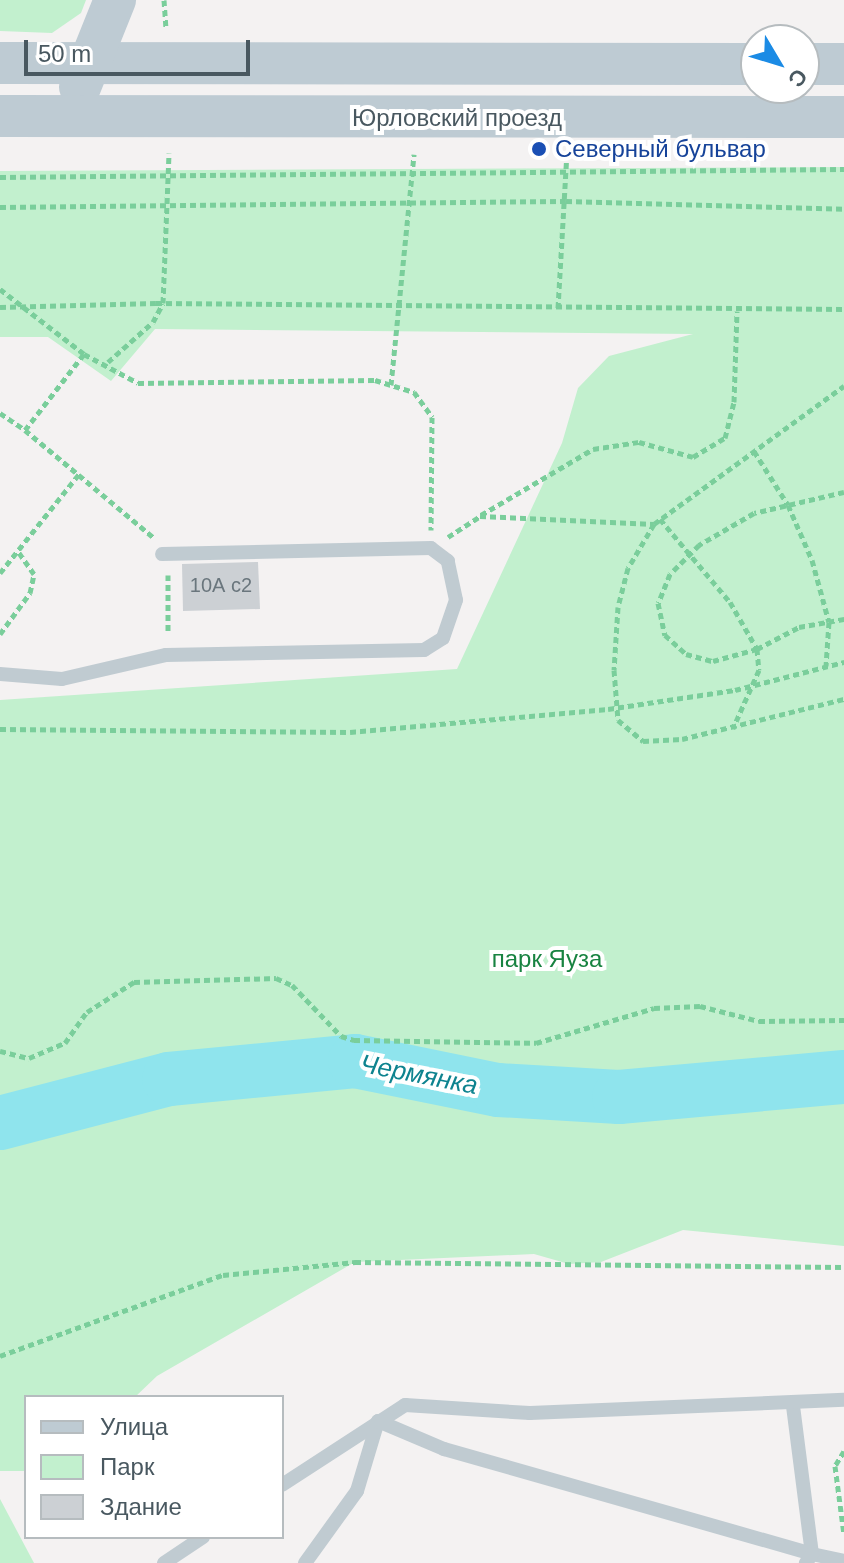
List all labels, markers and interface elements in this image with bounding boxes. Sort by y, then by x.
scale bar [28,24,254,74]
north arrow [740,24,820,104]
text: 50 m [38,40,91,67]
text: С [783,64,812,92]
street label: Юрловский проезд [352,104,562,132]
place label: Северный бульвар [555,135,766,163]
marker: Северный бульвар [530,140,548,158]
house number: 10А c2 [190,573,252,597]
park label: парк Яуза [492,945,602,973]
water label: Чермянка [358,1048,480,1102]
legend [24,1395,284,1539]
text: Улица [100,1413,168,1440]
text: Парк [100,1453,154,1480]
text: Здание [100,1493,182,1520]

